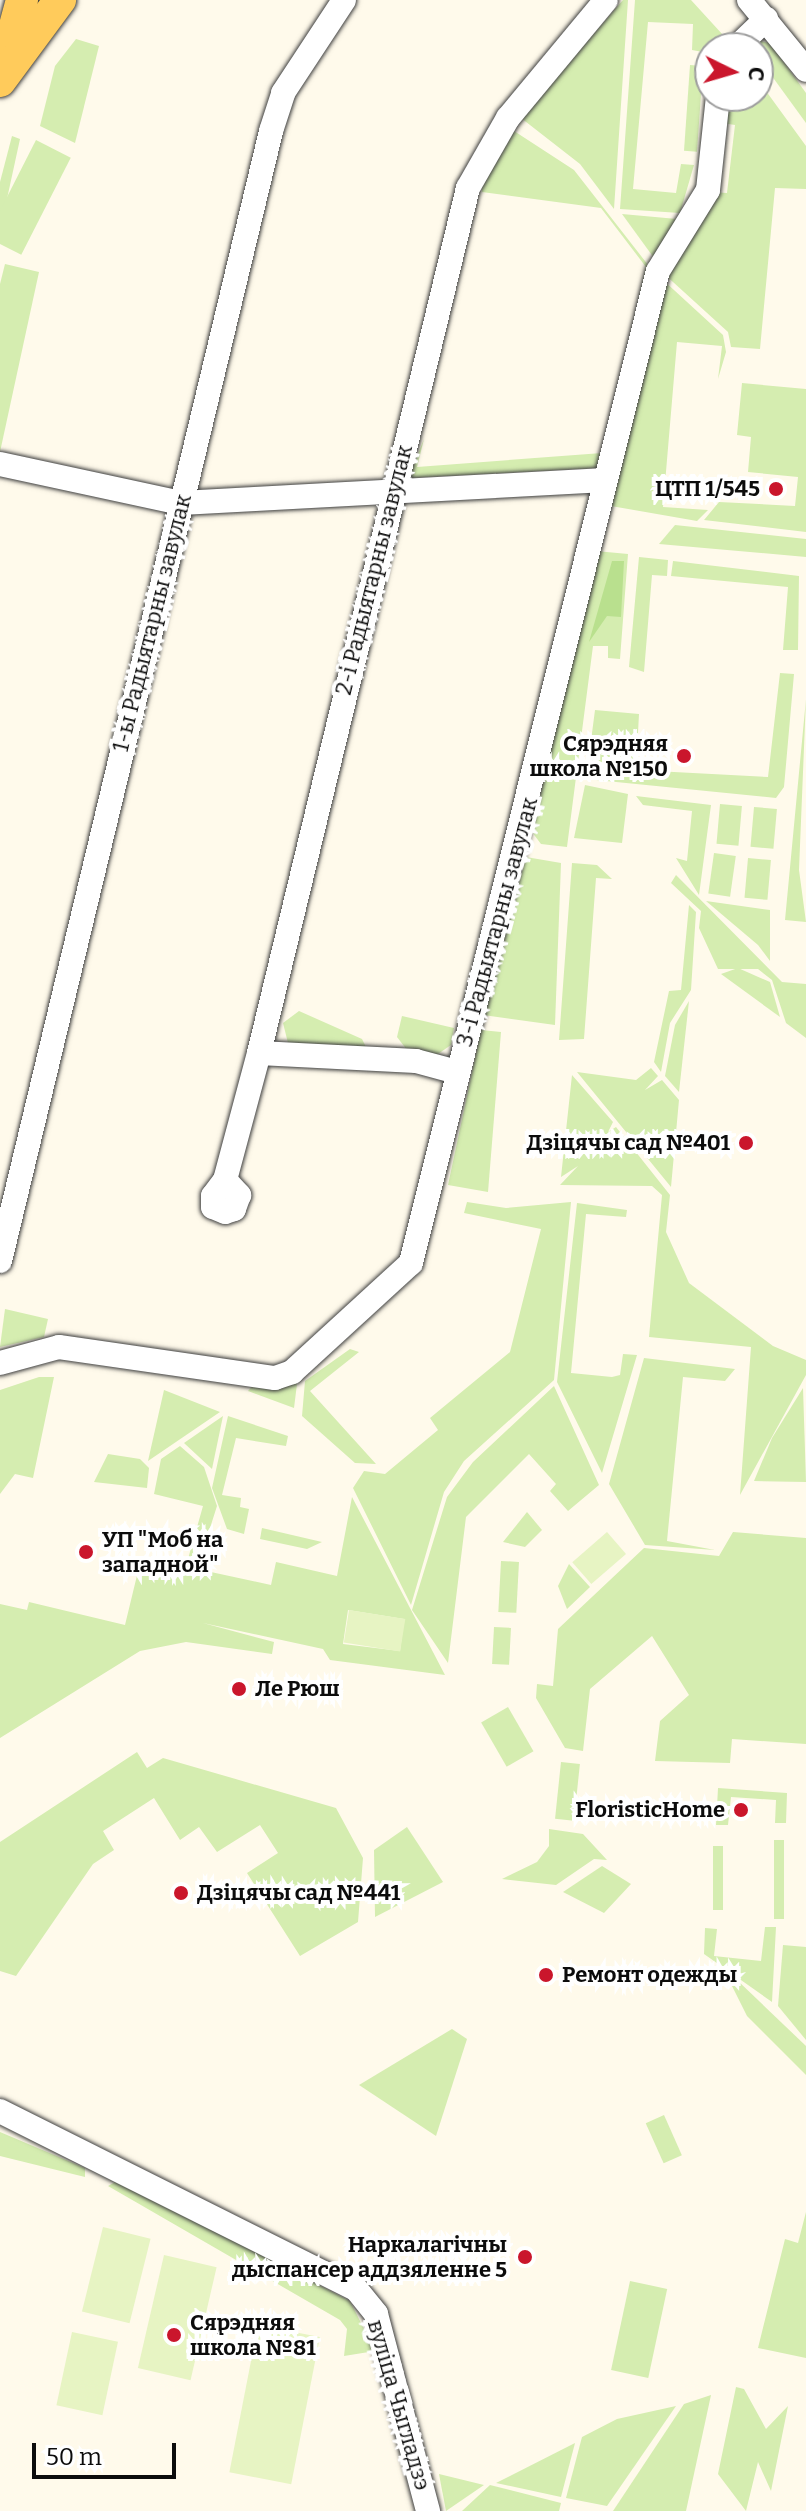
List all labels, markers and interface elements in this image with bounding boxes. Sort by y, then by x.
north arrow [694,32,774,112]
text: С [742,66,770,82]
street label: 2-і Радыятарны завулак [330,442,418,698]
place label: ЦТП 1/545 [655,476,760,502]
marker: ЦТП 1/545 [767,480,785,498]
street label: 1-ы Радыятарны завулак [107,491,197,755]
place label: Сярэдняя школа №150 [530,730,668,782]
marker: Сярэдняя школа №150 [675,747,693,765]
street label: 3-і Радыятарны завулак [451,794,543,1050]
place label: Дзіцячы сад №401 [526,1130,730,1156]
marker: Дзіцячы сад №401 [737,1134,755,1152]
place label: УП "Моб на западной" [102,1526,223,1578]
marker: УП "Моб на западной" [77,1543,95,1561]
place label: Ле Рюш [255,1676,340,1702]
marker: Ле Рюш [230,1680,248,1698]
place label: FloristicHome [575,1797,725,1823]
marker: FloristicHome [732,1801,750,1819]
place label: Дзіцячы сад №441 [197,1880,400,1906]
marker: Дзіцячы сад №441 [172,1884,190,1902]
place label: Ремонт одежды [562,1962,737,1988]
marker: Ремонт одежды [537,1966,555,1984]
place label: Наркалагічны дыспансер аддзяленне 5 [232,2231,507,2282]
marker: Наркалагічны дыспансер аддзяленне 5 [514,2246,536,2268]
place label: Сярэдняя школа №81 [190,2309,316,2360]
street label: вуліца Чыгладзэ [362,2317,436,2493]
marker: Сярэдняя школа №81 [165,2326,183,2344]
scale bar [36,2427,180,2477]
text: 50 m [46,2443,102,2471]

